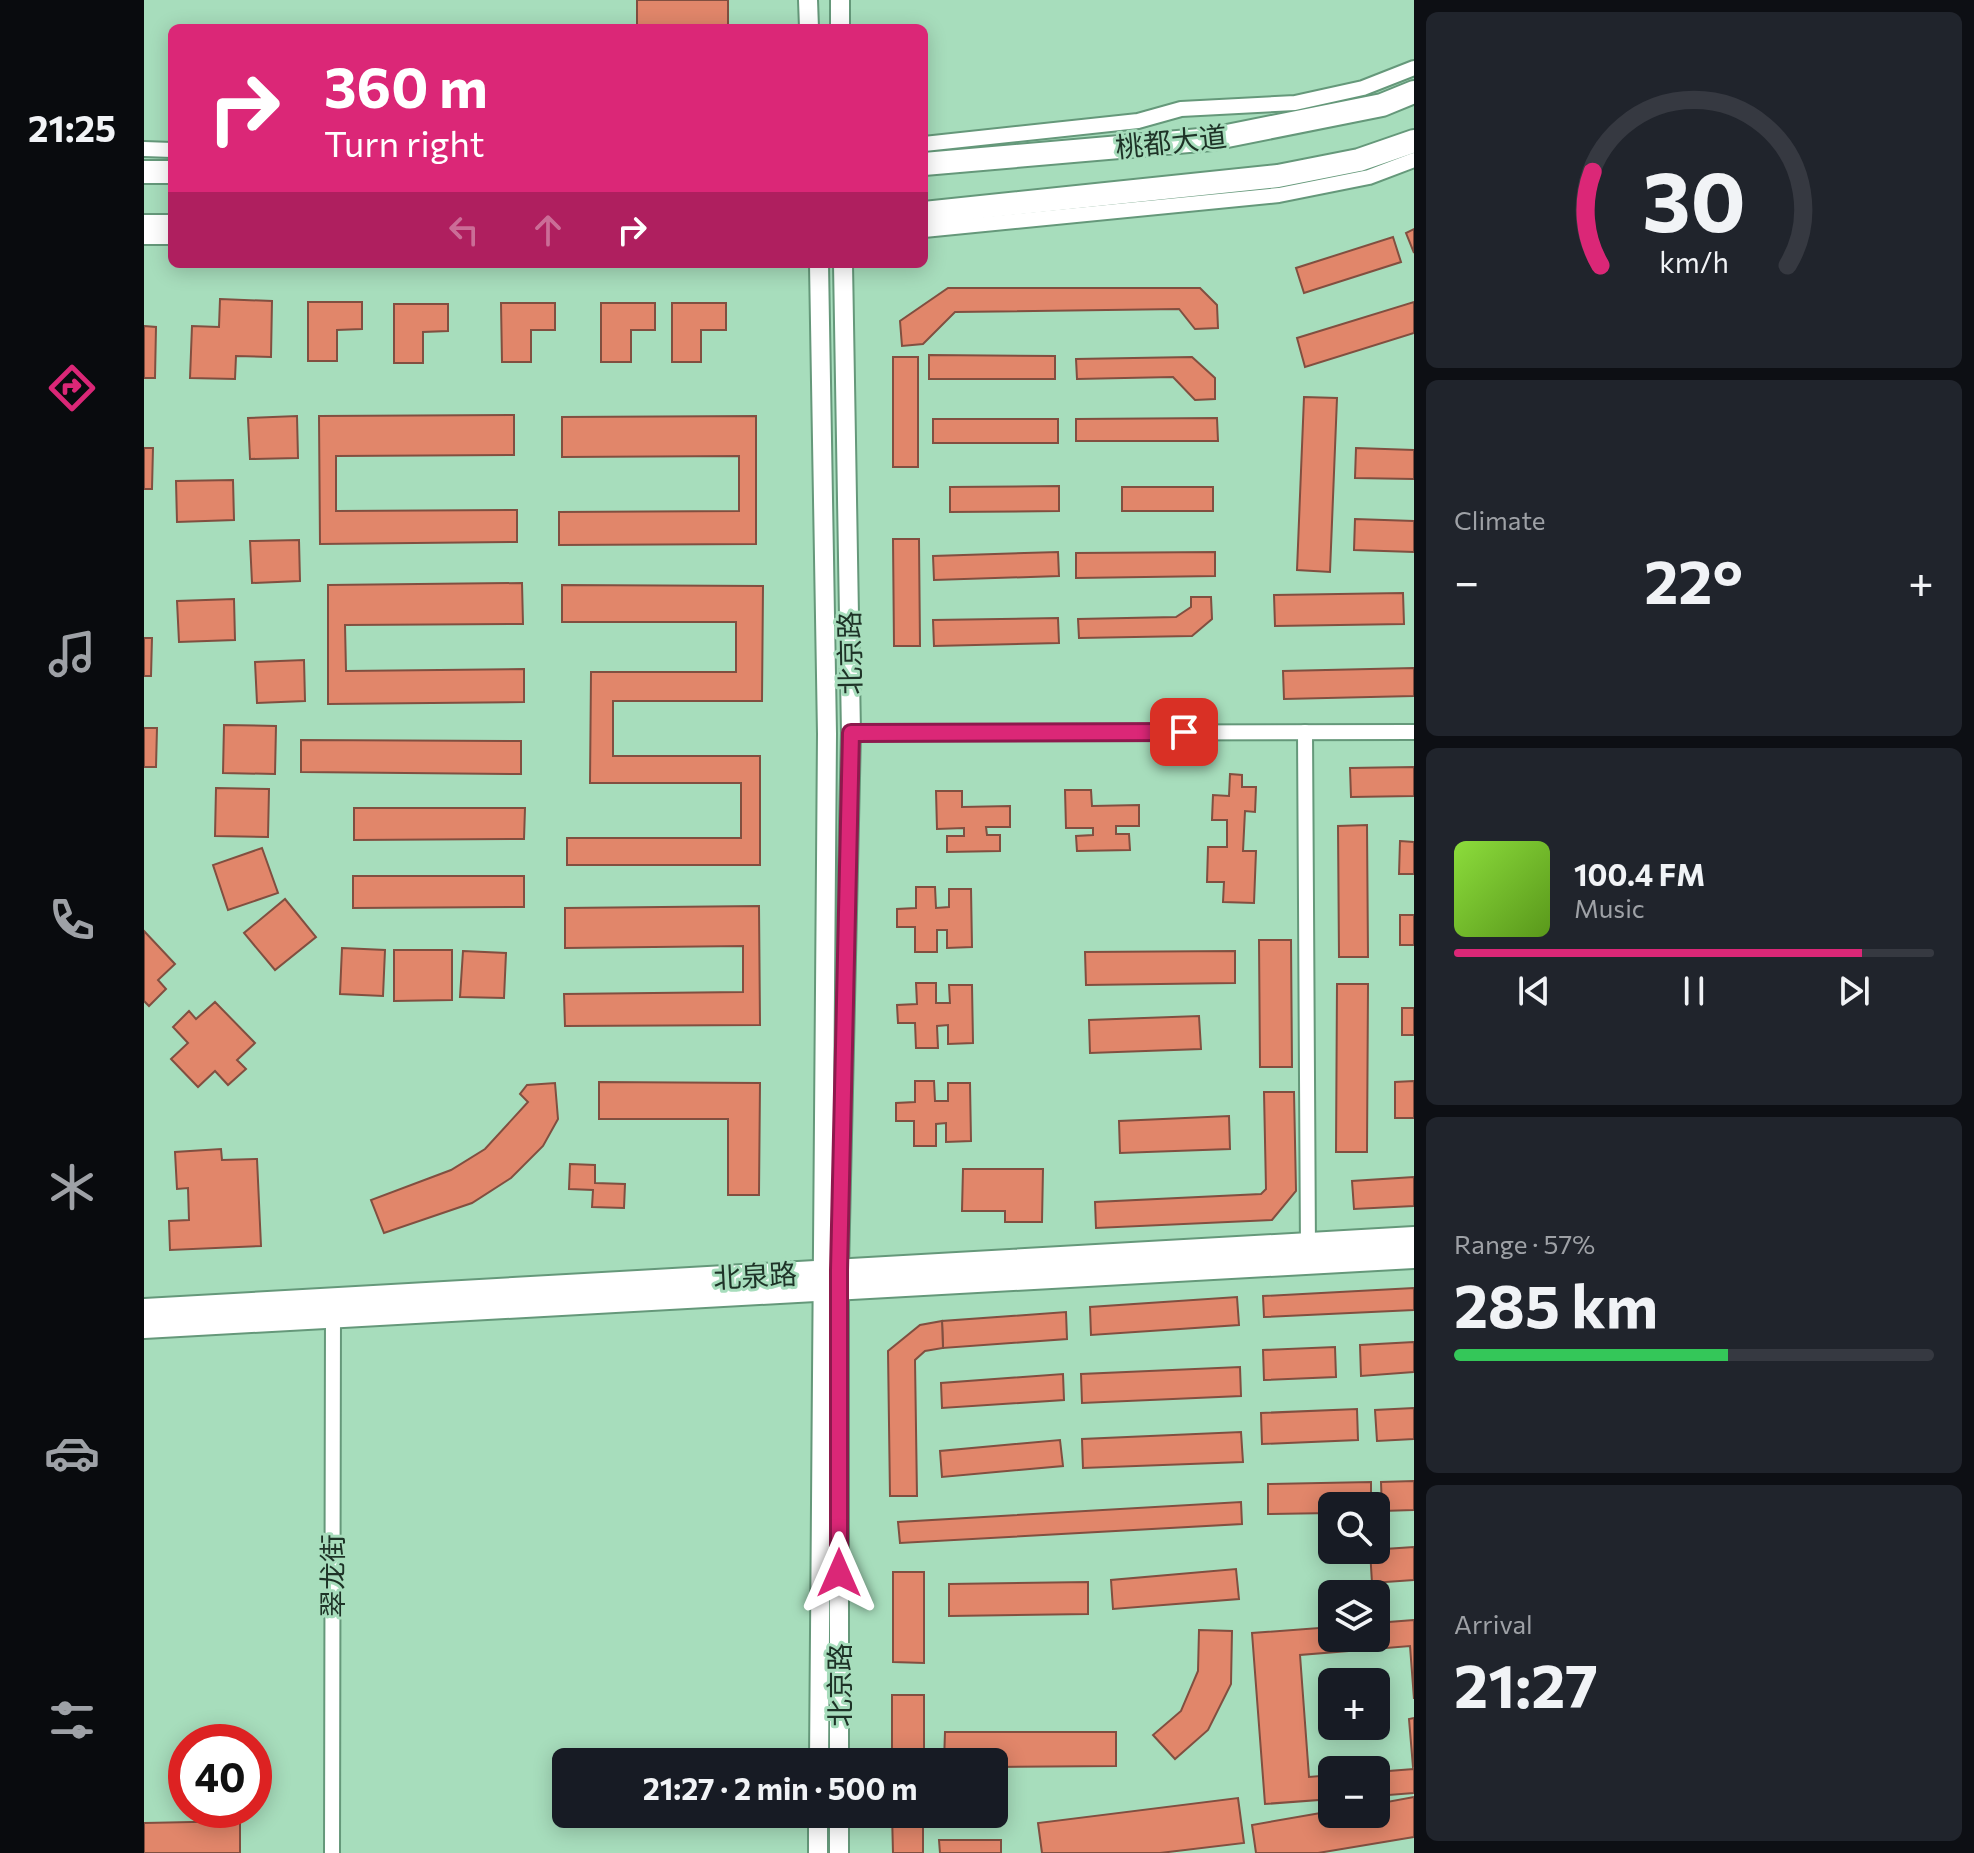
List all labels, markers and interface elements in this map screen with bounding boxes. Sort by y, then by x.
text: 360 m [324,51,488,120]
icon: right [192,56,296,160]
text: 21:25 [28,105,116,149]
street label: 桃都大道 [1114,118,1228,164]
text: Turn right [324,120,485,164]
text: 30 [1642,147,1746,249]
icon: left [442,208,486,252]
icon: ahead [526,208,570,252]
icon: right [610,208,654,252]
text: km/h [1659,244,1729,279]
icon: directions [44,360,100,416]
text: Climate [1454,504,1546,535]
text: 22° [1644,543,1743,616]
text: − [1454,553,1479,607]
text: + [1908,553,1934,607]
street label: 北京路 [831,611,867,695]
icon: music [44,626,100,682]
pin [1150,698,1218,766]
icon: arrive [1162,710,1206,754]
text: 100.4 FM [1574,855,1705,892]
icon: phone [44,892,100,948]
text: Music [1574,892,1645,923]
icon: previous [1512,969,1556,1013]
icon: pause [1672,969,1716,1013]
icon: next [1832,969,1876,1013]
icon: climate [44,1159,100,1215]
text: Range · 57% [1454,1228,1595,1259]
street label: 北泉路 [712,1256,798,1294]
text: 285 km [1454,1267,1658,1340]
icon: car [44,1425,100,1481]
map controls [1318,1492,1390,1828]
button: search [1318,1492,1390,1564]
position arrow [797,1531,881,1615]
street label: 翠龙街 [315,1534,349,1618]
button: layers [1318,1580,1390,1652]
text: Arrival [1454,1608,1533,1639]
street label: 北京路 [822,1643,856,1727]
text: 21:27 [1454,1647,1598,1720]
button: + [1318,1668,1390,1740]
icon: filters [44,1692,100,1748]
speed limit sign: 40 [168,1724,272,1828]
button: − [1318,1756,1390,1828]
text: 21:27 · 2 min · 500 m [643,1769,917,1806]

